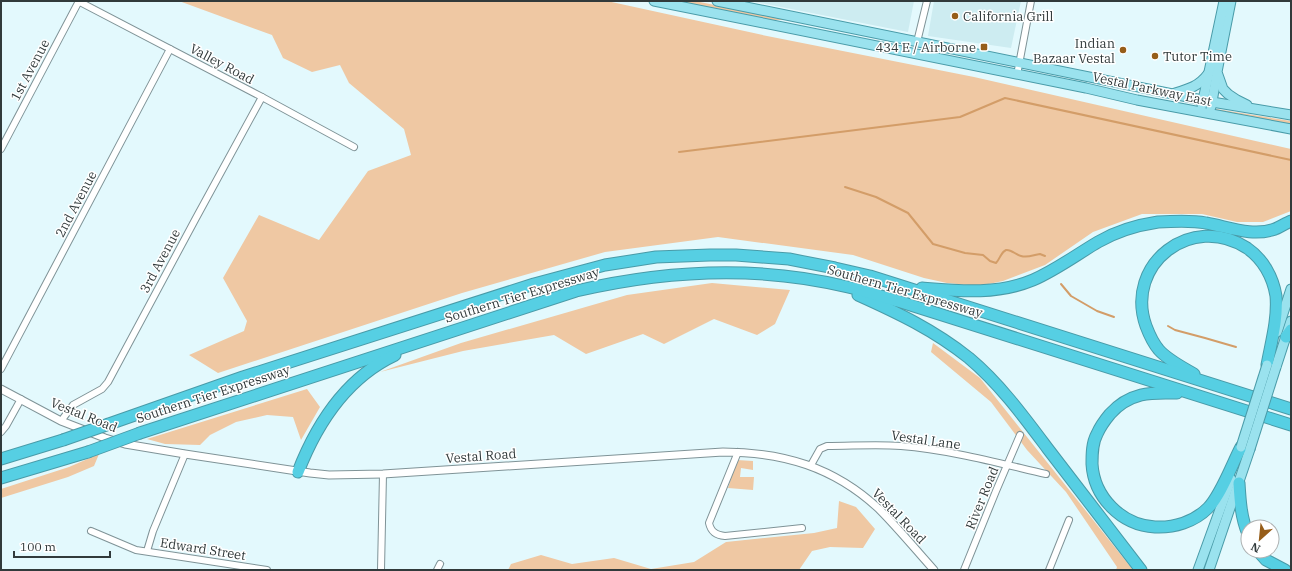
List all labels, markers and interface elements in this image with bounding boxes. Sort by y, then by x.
place label: California Grill [963,8,1054,25]
marker: California Grill [950,11,960,21]
place label: Indian Bazaar Vestal [1033,35,1115,67]
street label: 1st Avenue [7,36,53,104]
place label: 434 E / Airborne [875,39,976,56]
street label: Valley Road [187,40,257,88]
marker: 434 E / Airborne [979,42,989,52]
marker: Indian Bazaar Vestal [1118,45,1128,55]
place label: Tutor Time [1163,48,1232,65]
marker: Tutor Time [1150,51,1160,61]
street label: Vestal Parkway East [1091,68,1213,110]
street label: 2nd Avenue [51,168,101,240]
street label: 3rd Avenue [136,226,184,296]
street label: Southern Tier Expressway [825,261,985,321]
street label: Southern Tier Expressway [443,263,601,327]
street label: Southern Tier Expressway [134,361,292,427]
street label: Vestal Road [48,394,120,436]
street label: Vestal Lane [890,427,962,453]
street label: Vestal Road [445,445,517,467]
street label: River Road [962,464,1002,532]
street label: Vestal Road [868,485,930,547]
north arrow [1240,519,1280,559]
scale bar [14,533,110,559]
street label: Edward Street [159,534,247,564]
text: 100 m [20,539,56,554]
text: N [1248,540,1263,556]

